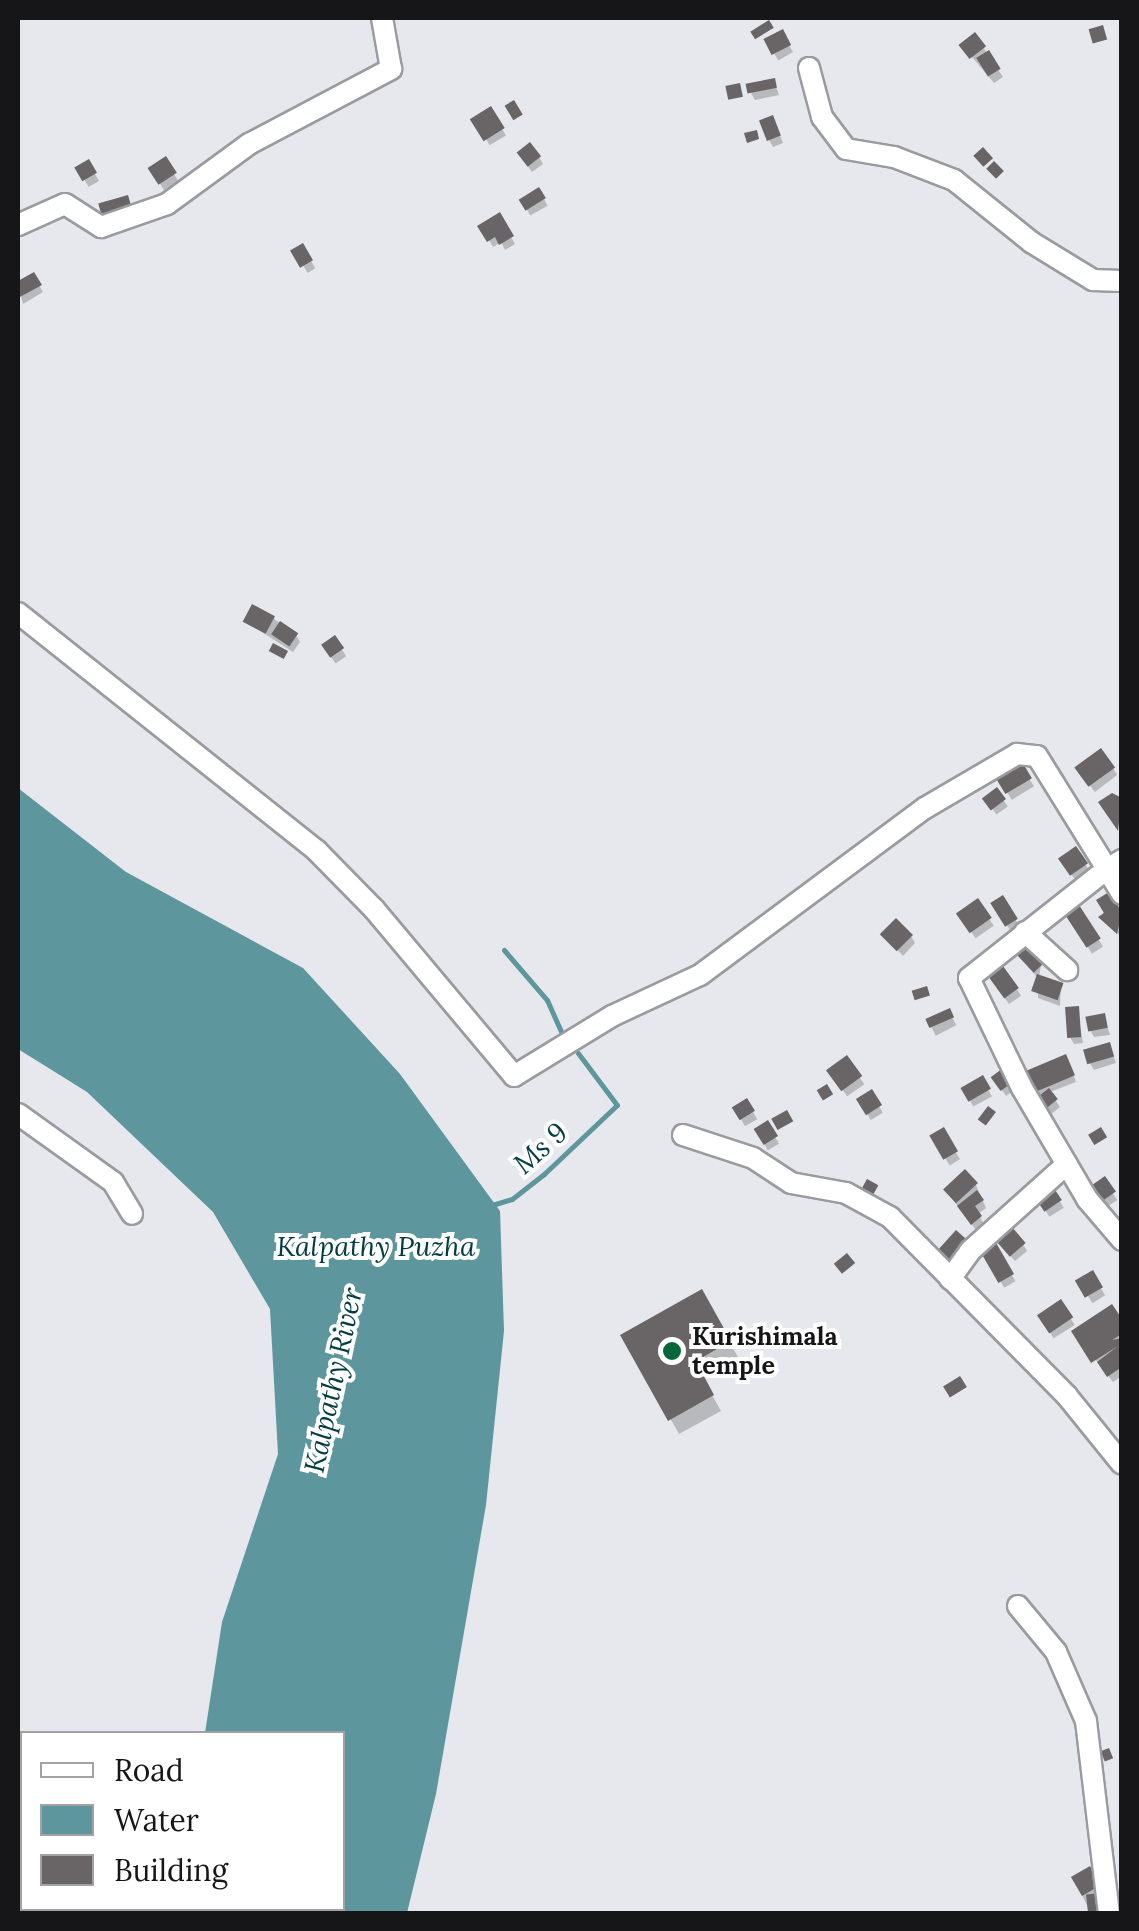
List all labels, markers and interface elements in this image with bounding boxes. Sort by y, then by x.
water label: Ms 9 [506,1115,574,1181]
water label: Kalpathy Puzha [277,1229,475,1263]
water label: Kalpathy River [297,1284,369,1476]
place label: Kurishimala temple [692,1322,838,1381]
marker: Kurishimala temple [661,1340,683,1362]
legend [20,1731,345,1911]
text: Road [114,1751,184,1789]
text: Water [114,1801,199,1839]
text: Building [114,1851,228,1889]

